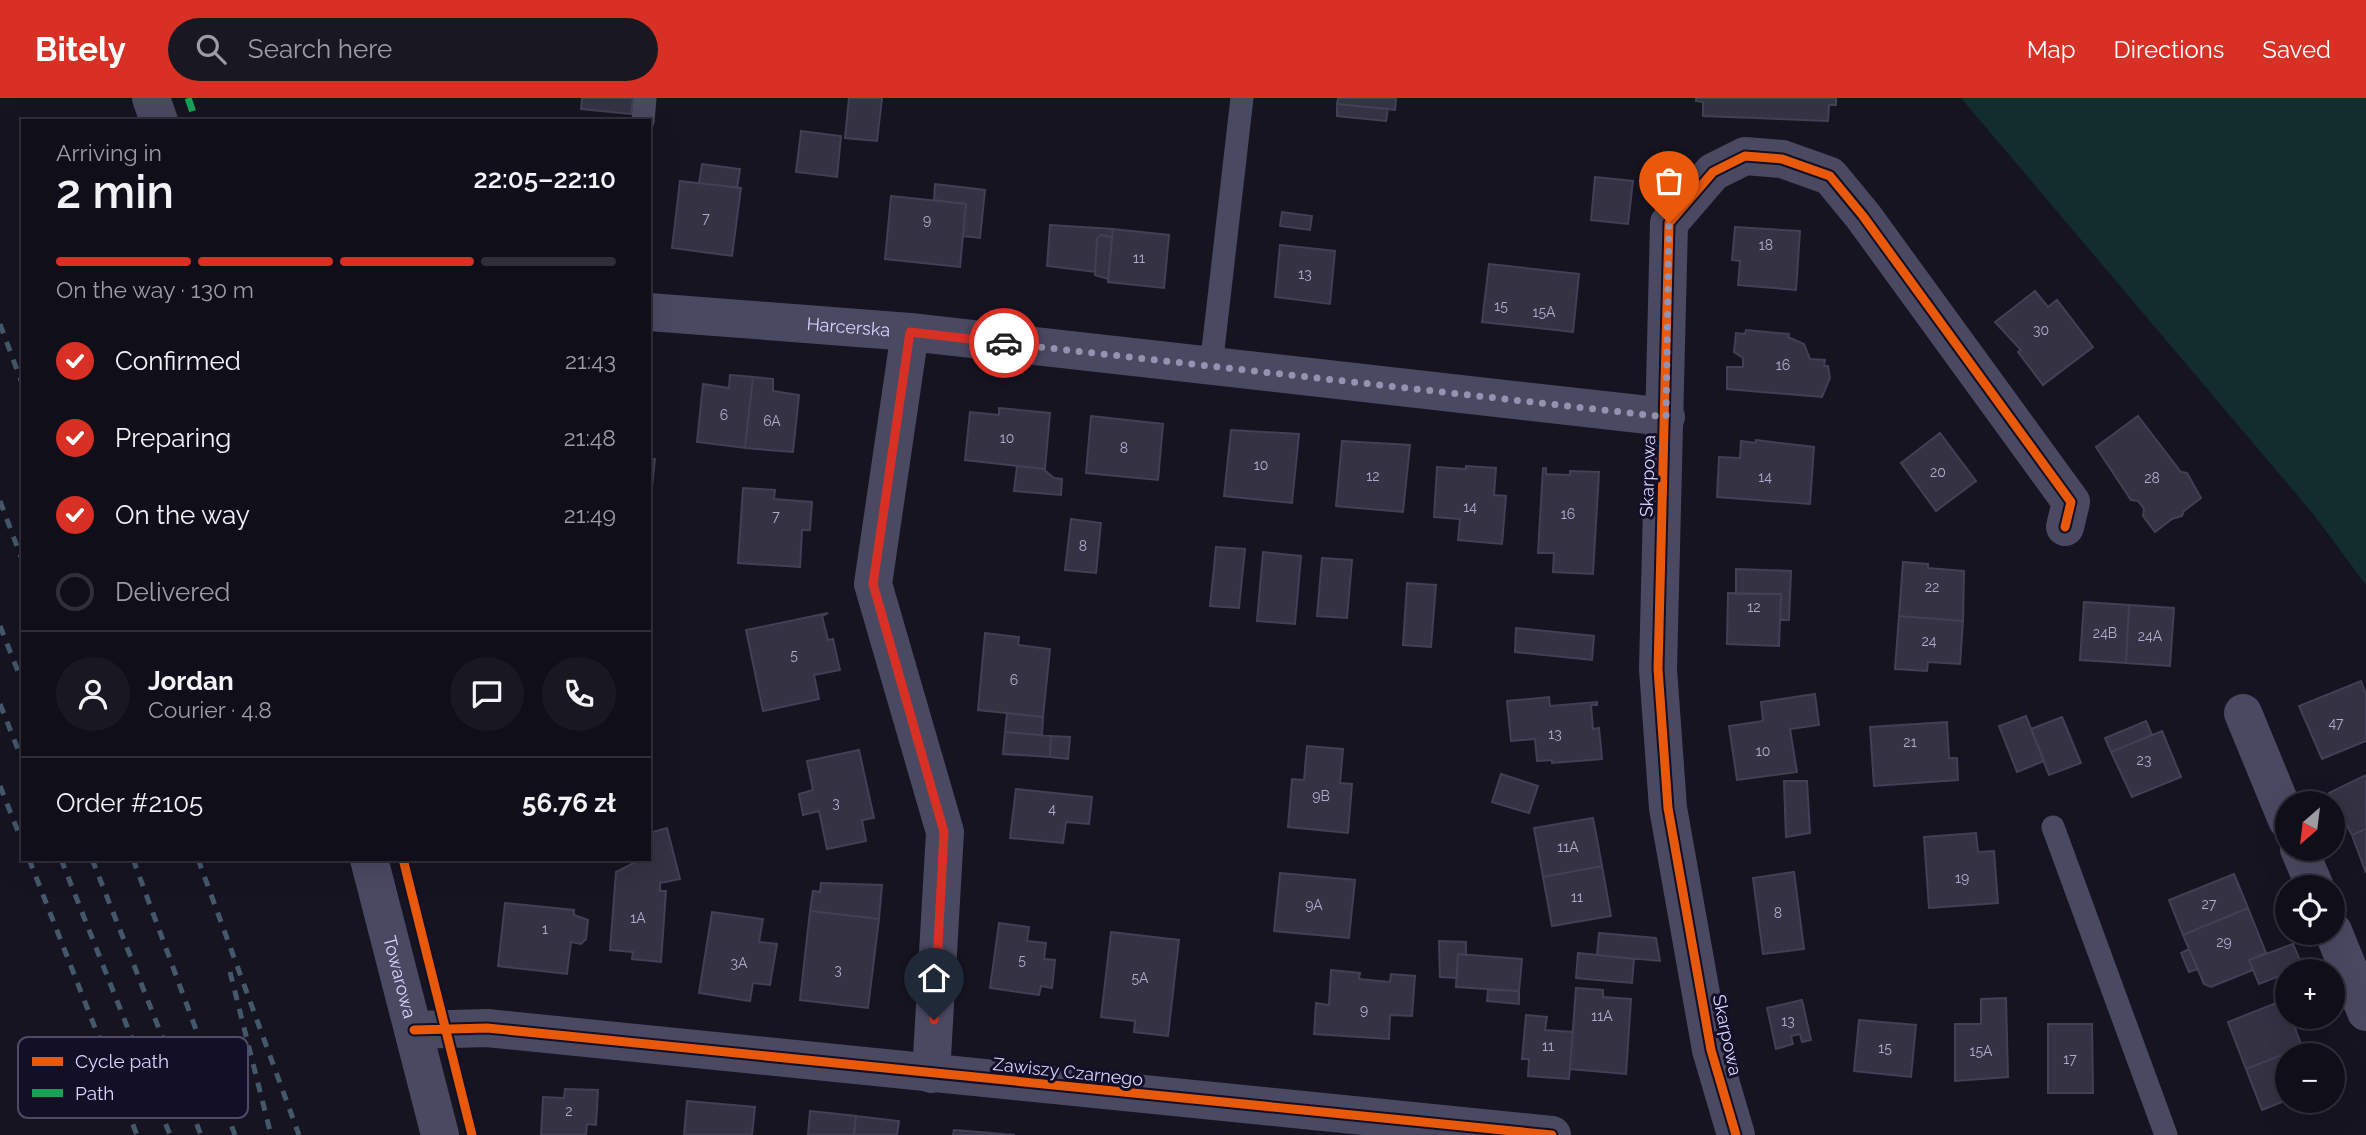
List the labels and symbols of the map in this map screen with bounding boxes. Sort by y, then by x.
pin [1639,151,1699,223]
house number: 7 [702,210,710,226]
house number: 9 [923,212,931,228]
house number: 18 [1759,237,1773,253]
house number: 11 [1133,250,1145,266]
house number: 13 [1298,266,1312,282]
house number: 15 [1494,298,1508,314]
house number: 15A [1532,304,1556,320]
courier [969,308,1039,378]
street label: Harcerska [806,313,891,340]
house number: 30 [2033,322,2049,338]
house number: 16 [1776,357,1790,373]
house number: 6 [720,407,728,423]
house number: 6A [763,413,781,429]
house number: 10 [1000,430,1014,446]
street label: Skarpowa [1636,435,1659,517]
house number: 8 [1120,440,1128,456]
house number: 10 [1254,457,1268,473]
house number: 20 [1930,464,1946,480]
house number: 12 [1366,468,1380,484]
house number: 14 [1758,469,1772,485]
house number: 28 [2144,470,2160,486]
house number: 14 [1463,499,1477,515]
house number: 16 [1561,506,1575,522]
house number: 7 [772,508,780,524]
house number: 8 [1079,538,1087,554]
house number: 22 [1925,579,1939,595]
house number: 12 [1747,599,1761,615]
house number: 24B [2093,625,2117,641]
house number: 24A [2138,628,2163,644]
house number: 24 [1922,633,1937,649]
house number: 5 [790,647,798,663]
house number: 6 [1010,672,1018,688]
house number: 47 [2328,715,2344,731]
house number: 13 [1548,726,1562,742]
house number: 21 [1903,734,1917,750]
house number: 10 [1756,743,1770,759]
house number: 23 [2137,752,2151,768]
house number: 9B [1312,788,1330,804]
north arrow [2275,791,2345,861]
house number: 3 [832,795,840,811]
house number: 4 [1048,801,1056,817]
house number: 11A [1557,839,1579,855]
house number: 19 [1955,870,1969,886]
house number: 11 [1571,889,1583,905]
house number: 27 [2202,896,2217,912]
house number: 9A [1305,897,1323,913]
house number: 8 [1774,905,1782,921]
house number: 1A [630,910,646,926]
house number: 1 [542,921,548,937]
street label: Towarowa [379,934,421,1020]
house number: 29 [2216,934,2232,950]
pin [904,948,964,1020]
house number: 5 [1018,952,1026,968]
house number: 3A [731,955,748,971]
house number: 3 [834,962,842,978]
house number: 5A [1131,970,1149,986]
street label: Skarpowa [1709,992,1746,1077]
house number: 9 [1360,1002,1368,1018]
house number: 11A [1591,1008,1613,1024]
house number: 13 [1781,1013,1795,1029]
legend [18,1037,248,1118]
house number: 11 [1542,1038,1554,1054]
house number: 15 [1878,1040,1892,1056]
house number: 15A [1969,1043,1993,1059]
text: Cycle path [75,1050,169,1072]
house number: 17 [2063,1051,2077,1067]
street label: Zawiszy Czarnego [992,1053,1145,1090]
text: Path [75,1082,114,1104]
house number: 2 [565,1103,573,1119]

